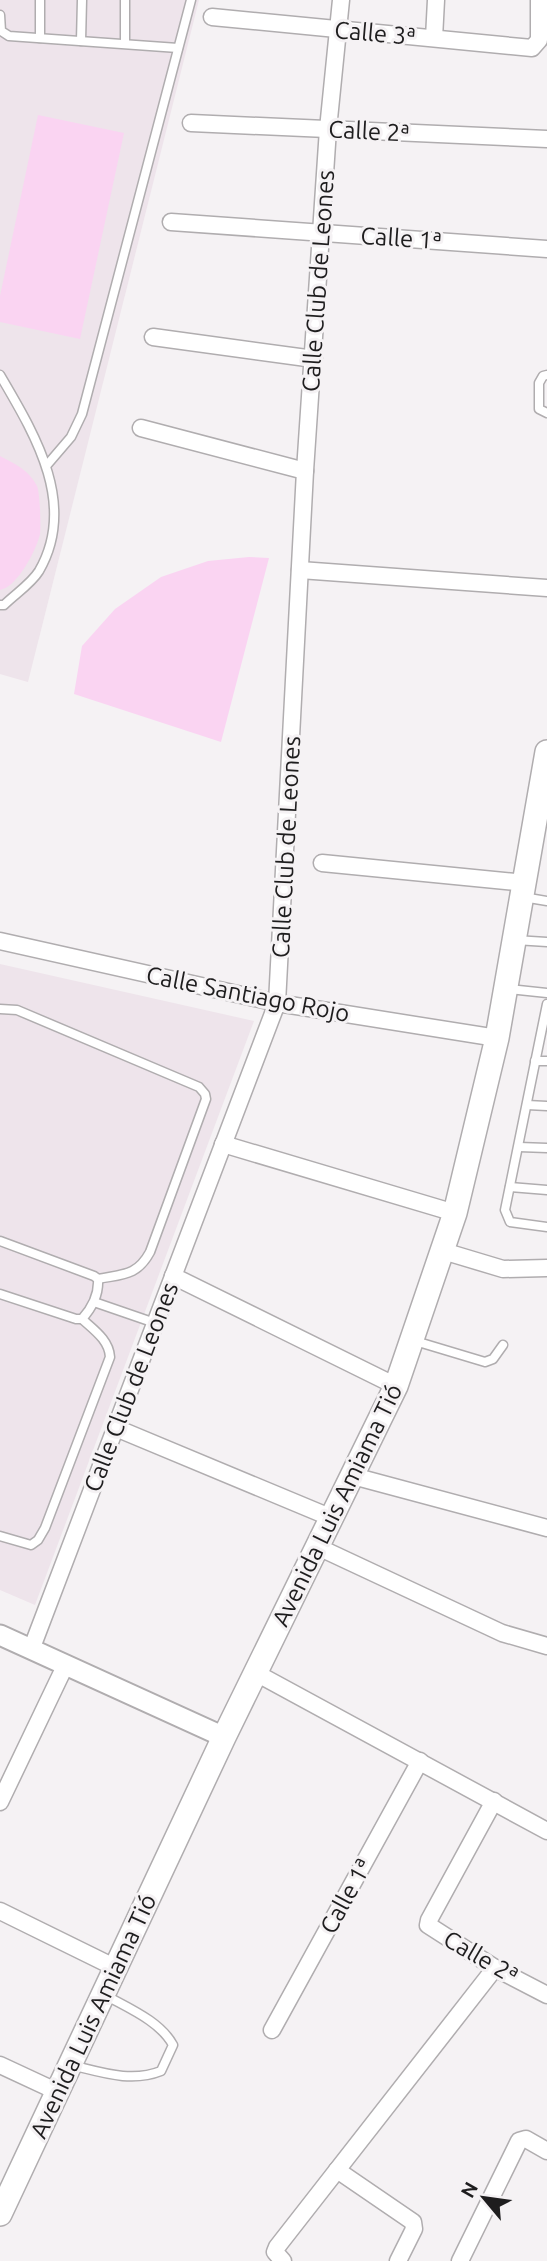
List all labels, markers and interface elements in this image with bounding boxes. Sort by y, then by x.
street label: Calle 3ª [333,16,417,50]
street label: Calle 2ª [328,115,410,147]
street label: Calle Club de Leones [297,169,339,393]
street label: Calle 1ª [360,222,442,254]
street label: Calle Club de Leones [267,735,305,959]
street label: Calle Santiago Rojo [144,961,352,1027]
street label: Calle Club de Leones [79,1278,183,1496]
street label: Avenida Luis Amiama Tió [267,1380,407,1630]
street label: Calle 1ª [315,1854,377,1938]
street label: Avenida Luis Amiama Tió [25,1890,161,2142]
street label: Calle 2ª [439,1925,523,1989]
north arrow [449,2163,519,2233]
text: N [456,2178,482,2201]

